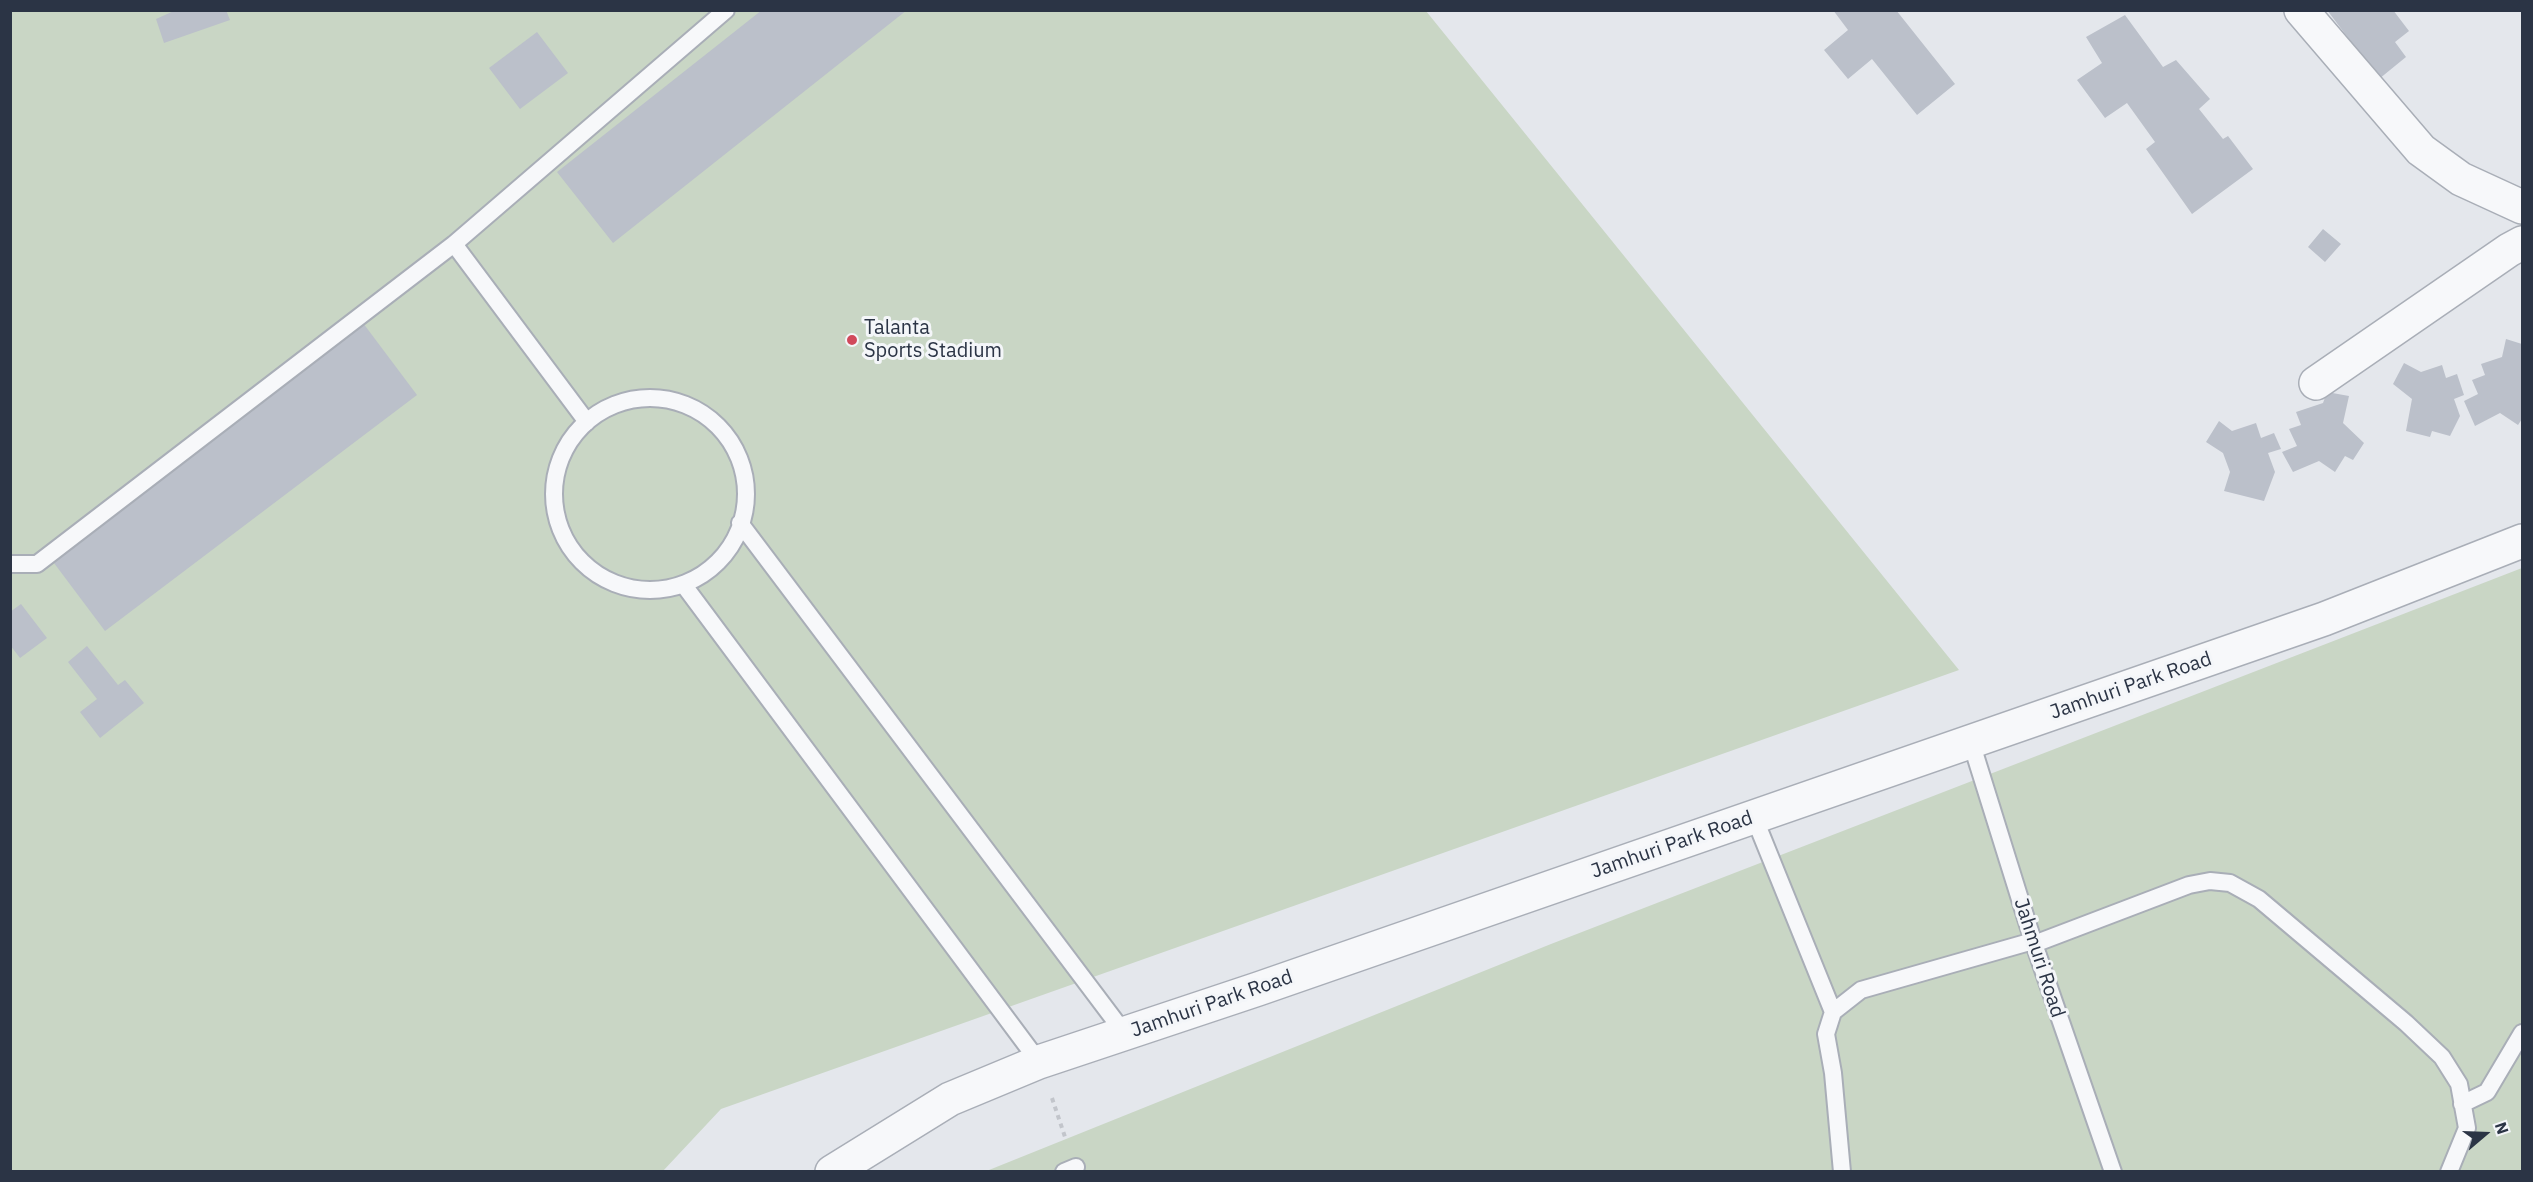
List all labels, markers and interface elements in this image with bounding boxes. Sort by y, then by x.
place label: Talanta Sports Stadium [864,316,1002,363]
marker: Talanta Sports Stadium [845,333,859,347]
street label: Jamhuri Park Road [2047,647,2215,725]
street label: Jamhuri Park Road [1588,806,1756,884]
street label: Jahmuri Road [2008,895,2070,1021]
street label: Jamhuri Park Road [1128,965,1296,1043]
north arrow [2455,1104,2515,1164]
text: N [2491,1119,2513,1137]

